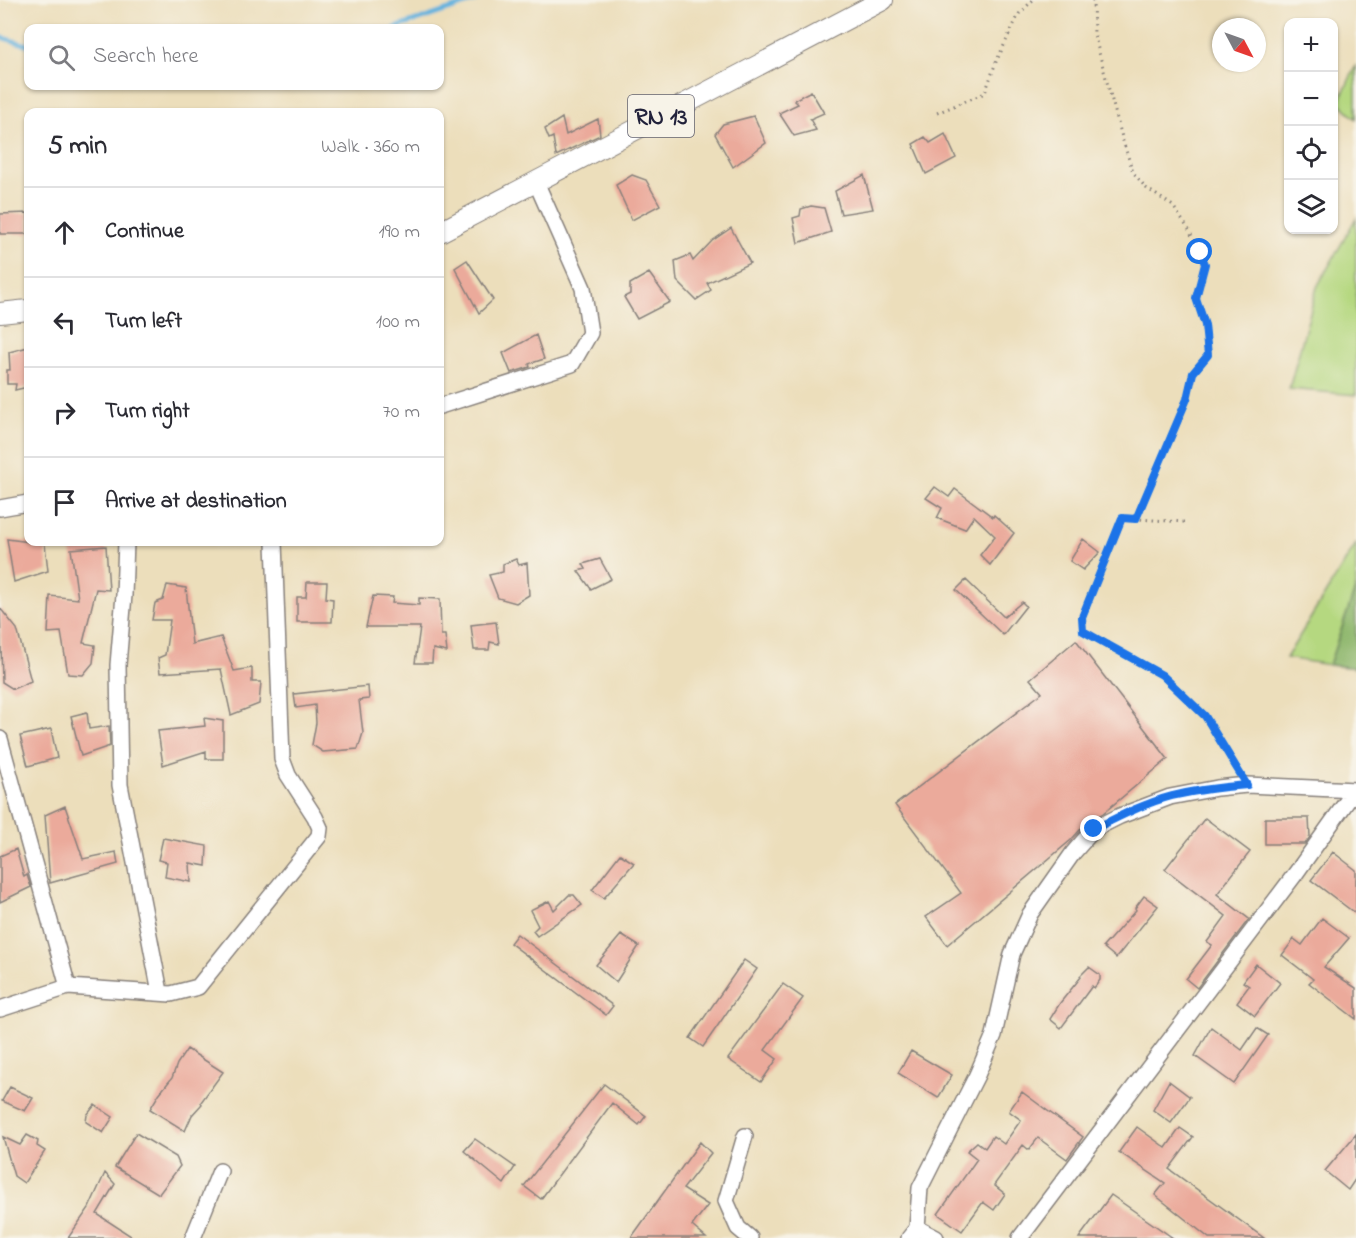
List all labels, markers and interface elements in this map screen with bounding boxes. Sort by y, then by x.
north arrow [1212,18,1266,72]
map controls [1284,18,1338,234]
button: + [1284,18,1338,72]
search box [24,24,444,90]
icon: search [45,41,78,74]
text: Search here [93,41,198,73]
button: − [1284,72,1338,126]
road number: RN 13 [628,95,694,137]
button: locate [1284,126,1338,180]
text: 5 min [48,128,107,166]
text: Walk · 360 m [321,133,420,162]
button: layers [1284,180,1338,234]
icon: ahead [48,216,81,249]
text: Continue [105,216,184,248]
text: 190 m [378,218,420,247]
route start [1186,238,1212,264]
icon: left [48,306,81,339]
text: Turn left [105,306,182,338]
text: 100 m [376,308,420,337]
icon: right [48,396,81,429]
text: Turn right [105,396,190,428]
text: 70 m [383,398,420,427]
icon: arrive [48,486,81,519]
text: Arrive at destination [105,486,287,518]
route end [1080,815,1106,841]

